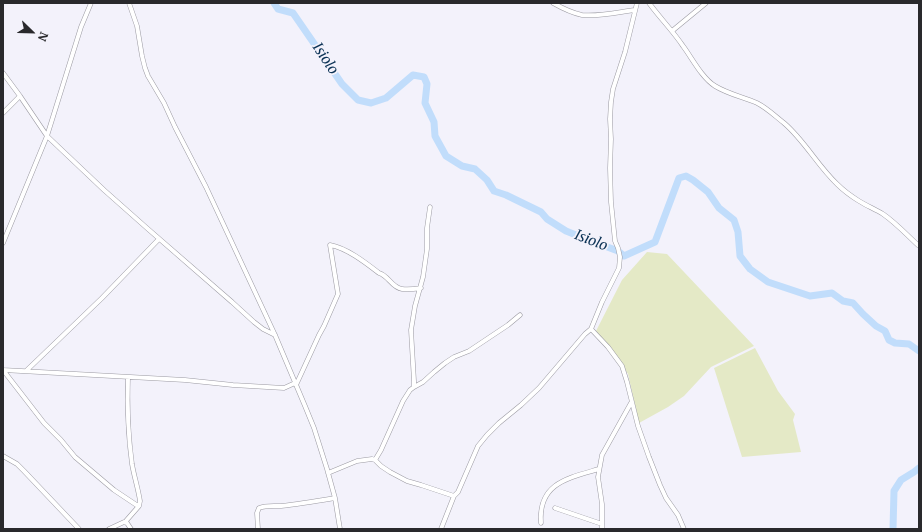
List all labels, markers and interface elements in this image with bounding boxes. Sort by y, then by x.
north arrow [12,12,52,52]
text: N [35,30,51,43]
water label: Isiolo [309,40,341,78]
water label: Isiolo [572,227,610,255]

